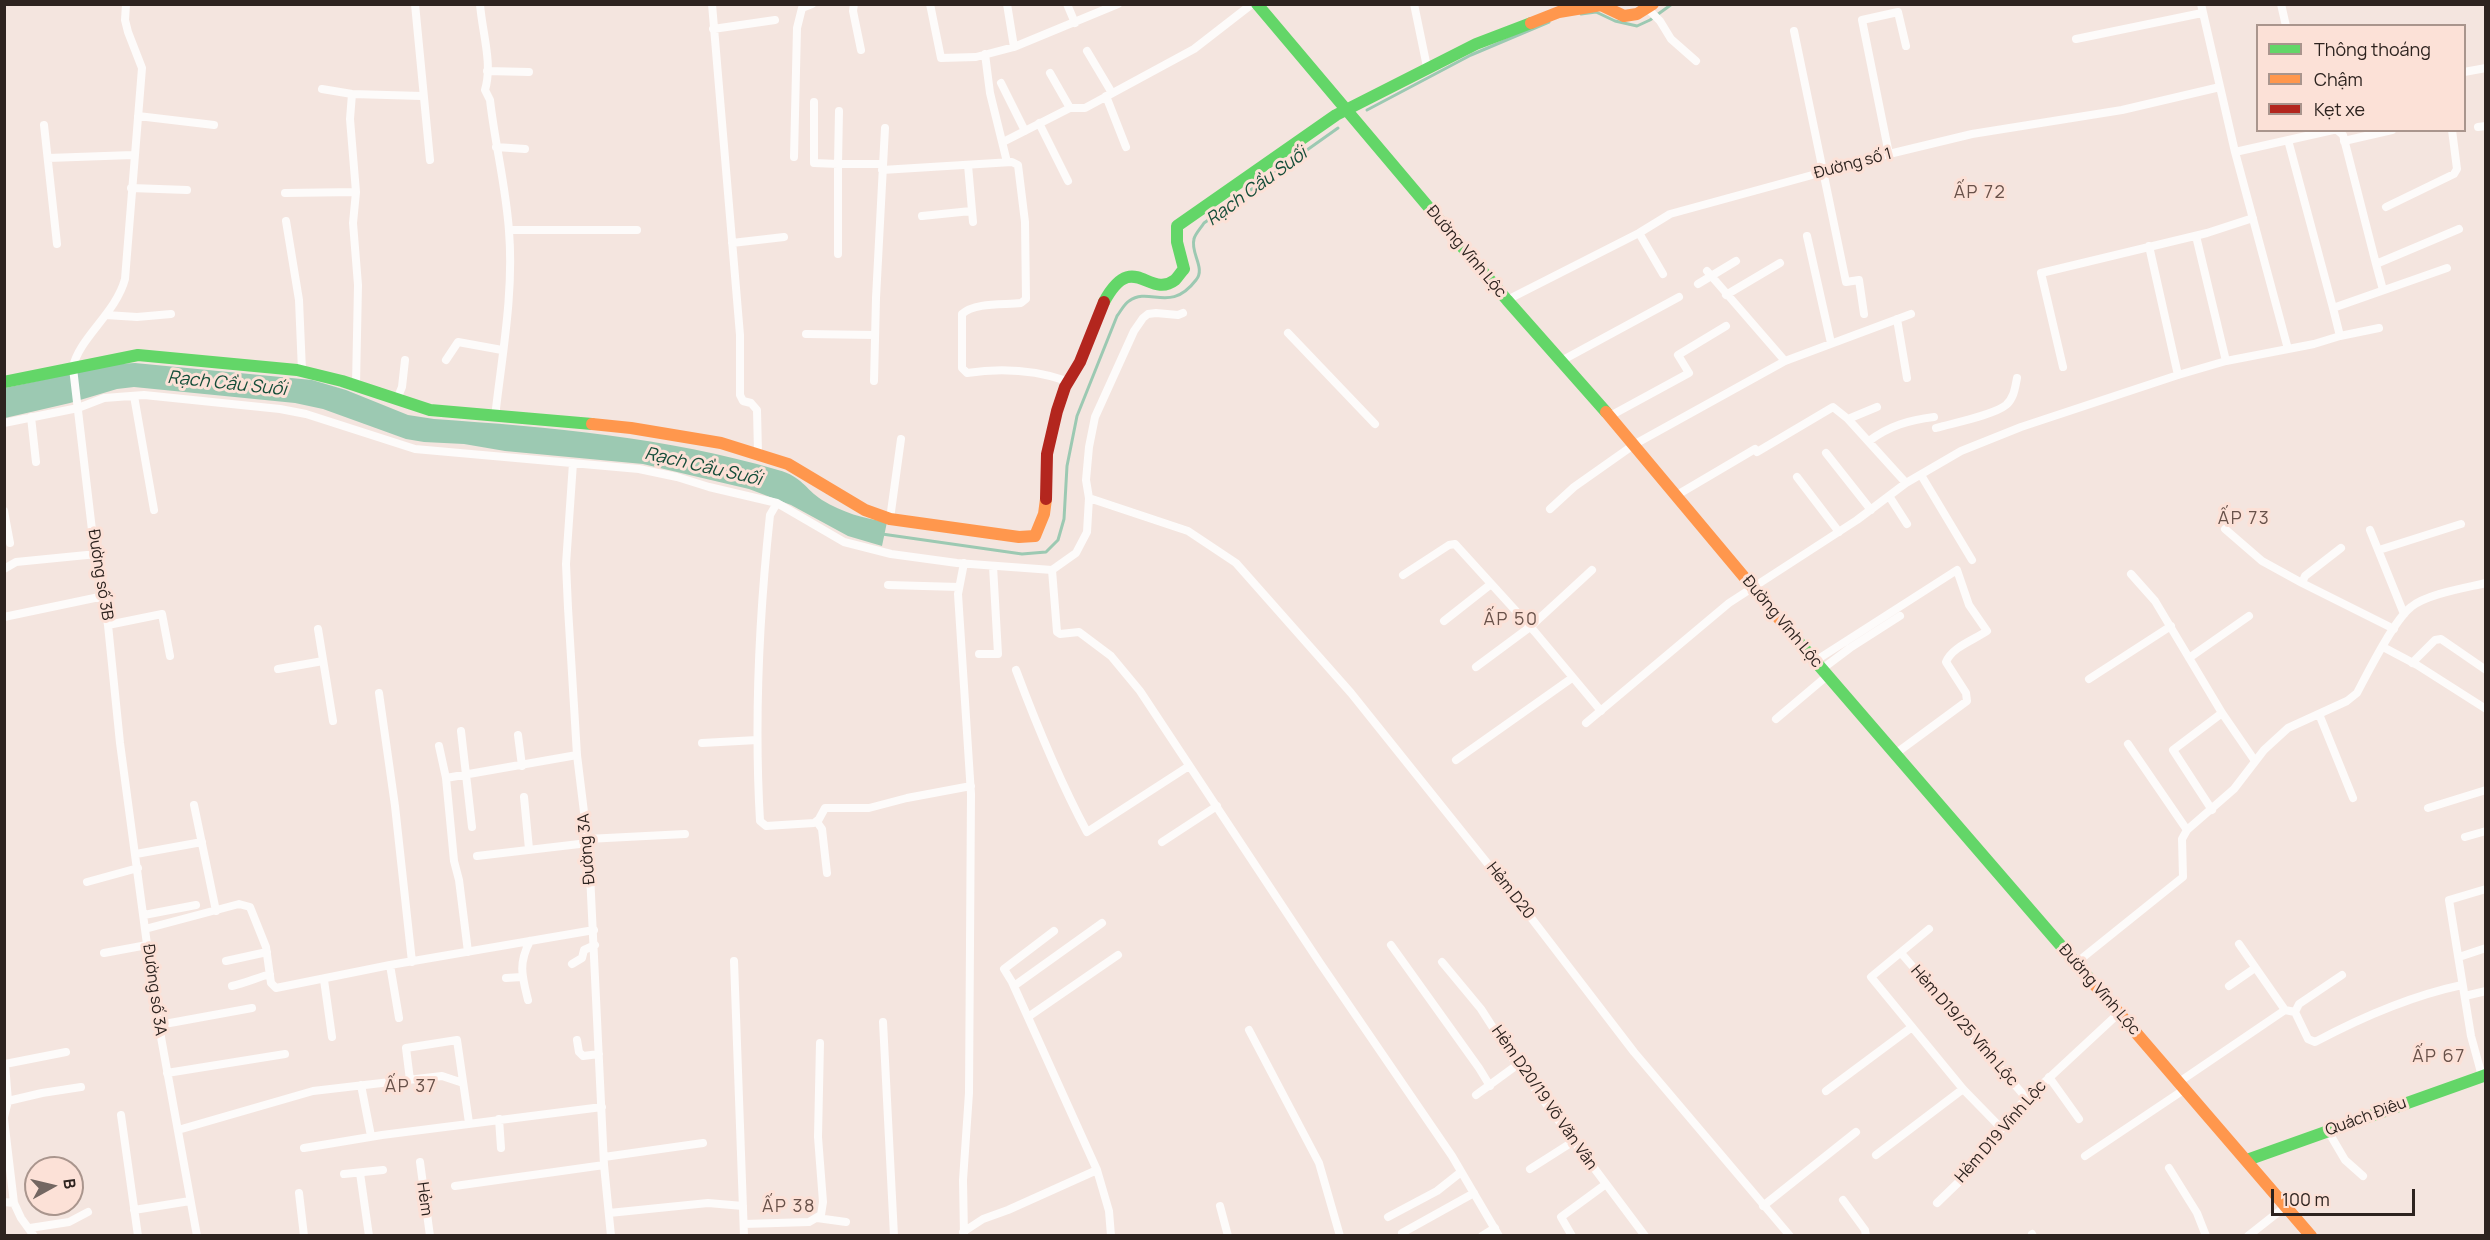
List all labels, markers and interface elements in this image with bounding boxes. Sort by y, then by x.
legend [2256,24,2466,132]
text: Thông thoáng [2314,37,2431,61]
text: Chậm [2314,67,2363,91]
text: Kẹt xe [2314,97,2365,121]
water label: Rạch Cầu Suối [1202,143,1312,231]
street label: Đường số 1 [1812,144,1894,184]
district label: ẤP 72 [1954,182,2006,204]
street label: Đường Vĩnh Lộc [1422,202,1510,302]
water label: Rạch Cầu Suối [166,367,288,401]
water label: Rạch Cầu Suối [642,443,764,491]
district label: ẤP 73 [2218,508,2270,530]
street label: Đường số 3B [83,528,117,622]
street label: Đường Vĩnh Lộc [1738,572,1826,672]
district label: ẤP 50 [1484,609,1538,631]
street label: Đường 3A [574,813,600,885]
street label: Hẻm D20 [1482,859,1538,923]
street label: Đường Vĩnh Lộc [2054,941,2144,1039]
street label: Đường số 3A [138,943,170,1037]
street label: Hẻm D19/25 Vĩnh Lộc [1906,962,2022,1090]
street label: Hẻm D20/19 Võ Văn Vân [1487,1022,1601,1174]
district label: ẤP 67 [2412,1046,2466,1068]
district label: ẤP 37 [385,1076,437,1098]
street label: Hẻm D19 Vĩnh Lộc [1951,1077,2051,1187]
street label: Quách Điêu [2323,1093,2409,1141]
north arrow [24,1156,84,1216]
text: B [58,1177,81,1190]
scale bar [2274,1177,2418,1215]
street label: Hẻm [412,1181,436,1217]
text: 100 m [2282,1187,2330,1211]
district label: ẤP 38 [762,1196,816,1218]

